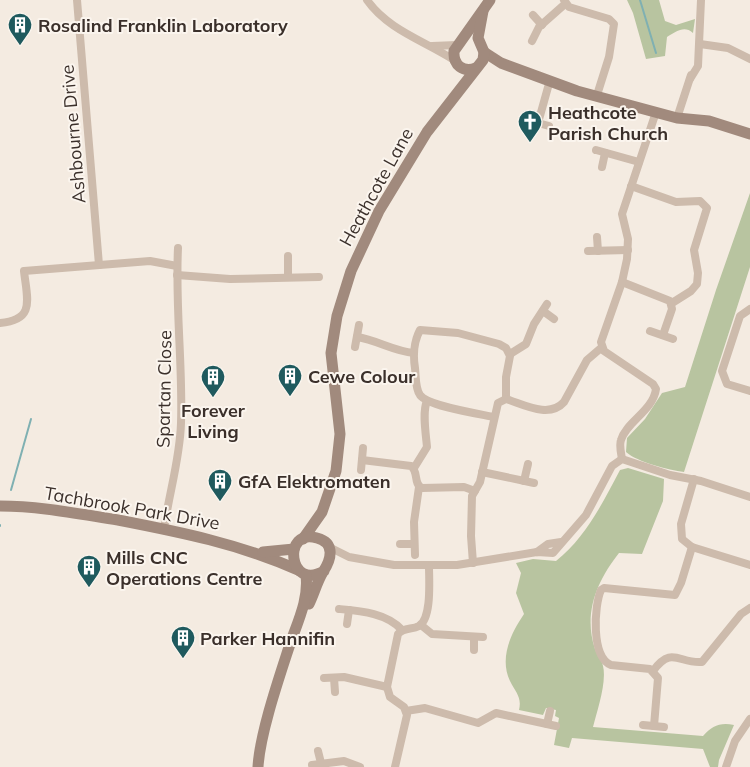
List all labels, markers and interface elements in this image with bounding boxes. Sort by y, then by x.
building icon: Rosalind Franklin Laboratory [7,12,33,46]
place label: Rosalind Franklin Laboratory [38,14,288,37]
street label: Ashbourne Drive [55,64,91,204]
place label: Heathcote Parish Church [548,101,668,145]
church icon: Heathcote Parish Church [517,109,543,143]
street label: Heathcote Lane [334,124,418,250]
street label: Spartan Close [151,330,177,448]
building icon: Cewe Colour [277,363,303,397]
building icon: Forever Living [200,364,226,398]
place label: Cewe Colour [308,365,416,388]
place label: Forever Living [181,399,246,443]
building icon: GfA Elektromaten [207,468,233,502]
place label: GfA Elektromaten [238,470,391,493]
street label: Tachbrook Park Drive [43,481,221,535]
place label: Mills CNC Operations Centre [106,546,262,590]
building icon: Mills CNC Operations Centre [76,554,102,588]
building icon: Parker Hannifin [170,625,196,659]
place label: Parker Hannifin [200,627,335,650]

